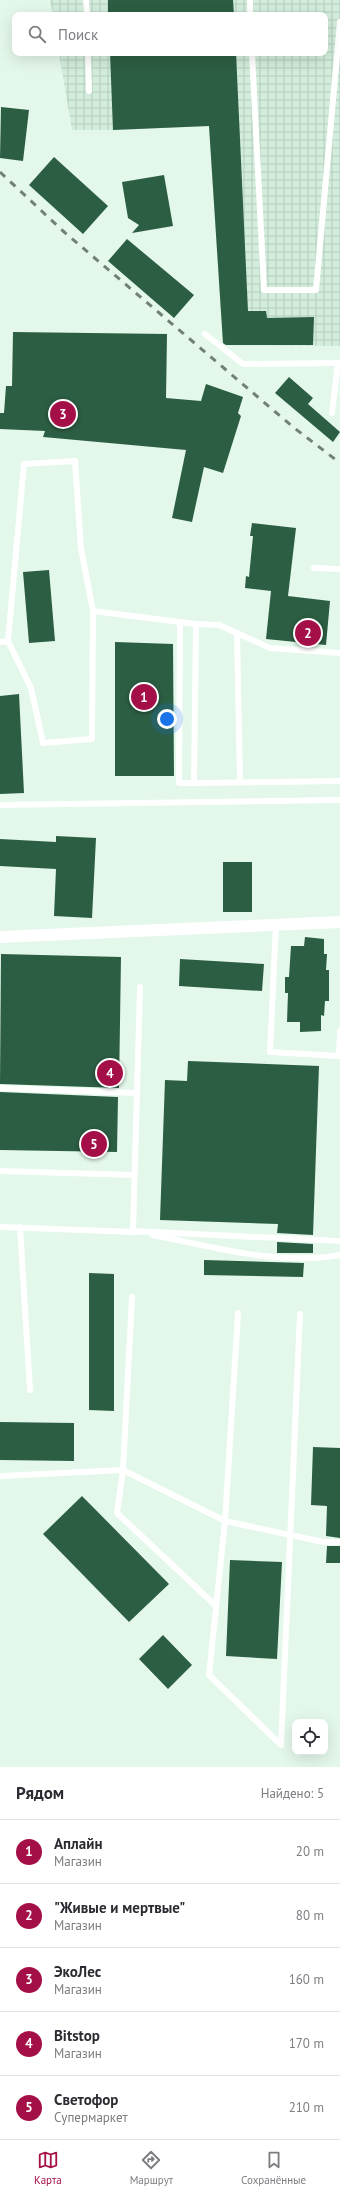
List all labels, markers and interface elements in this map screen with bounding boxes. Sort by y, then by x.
search box [12,12,328,56]
icon: search [26,23,48,45]
text: Поиск [58,25,98,44]
pin: 3 [50,399,76,429]
pin: 2 [295,618,321,648]
pin: 1 [131,682,157,712]
your location [157,709,177,729]
pin: 4 [97,1058,123,1088]
pin: 5 [81,1129,107,1159]
map controls [292,1719,328,1755]
button: locate [292,1719,328,1755]
text: Рядом [16,1782,64,1804]
text: Найдено: 5 [261,1785,324,1802]
text: Аплайн [54,1834,102,1853]
text: 1 [25,1843,33,1860]
text: 20 m [296,1843,324,1860]
text: Магазин [54,1853,102,1870]
text: "Живые и мертвые" [54,1898,185,1917]
text: 2 [25,1907,33,1924]
text: 80 m [296,1907,324,1924]
text: Магазин [54,1917,102,1934]
text: ЭкоЛес [54,1962,101,1981]
text: 3 [25,1971,33,1988]
text: 160 m [289,1971,324,1988]
text: Магазин [54,1981,102,1998]
text: Bitstop [54,2026,100,2045]
text: 4 [25,2035,33,2052]
text: 170 m [289,2035,324,2052]
text: Магазин [54,2045,102,2062]
text: Светофор [54,2090,118,2109]
text: 5 [25,2099,33,2116]
text: 210 m [289,2099,324,2116]
text: Супермаркет [54,2109,128,2126]
tab: Карта [34,2149,62,2187]
tab: Маршрут [130,2149,173,2187]
tab: Сохранённые [241,2149,306,2187]

